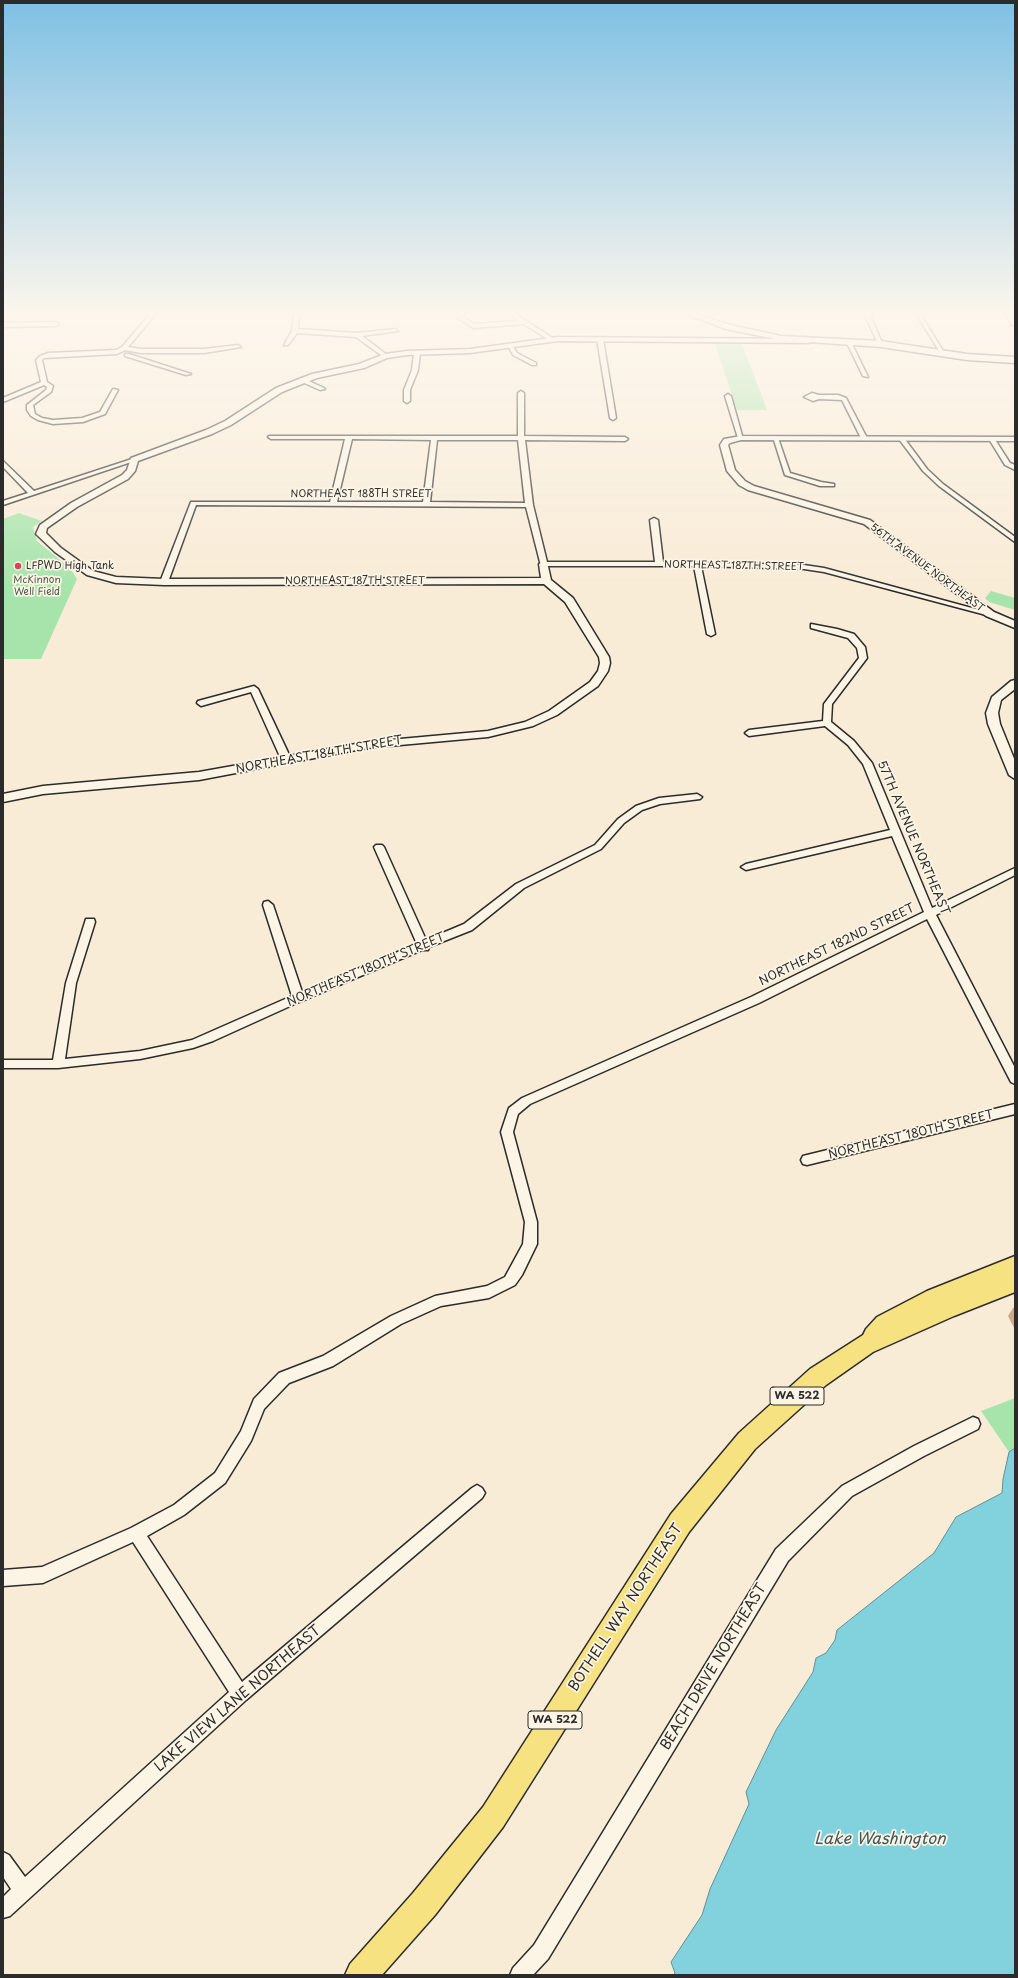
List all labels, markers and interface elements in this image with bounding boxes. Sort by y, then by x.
street label: NORTHEAST 188TH STREET [291,488,431,500]
street label: 56TH AVENUE NORTHEAST [868,521,986,615]
street label: NORTHEAST 187TH STREET [664,559,804,573]
place label: LFPWD High Tank [26,560,114,572]
marker: LFPWD High Tank [13,561,23,571]
park label: McKinnon Well Field [13,574,61,598]
street label: NORTHEAST 187TH STREET [285,575,425,587]
street label: NORTHEAST 184TH STREET [235,733,403,777]
street label: 57TH AVENUE NORTHEAST [874,759,952,917]
street label: NORTHEAST 182ND STREET [757,901,917,989]
street label: NORTHEAST 180TH STREET [285,930,447,1010]
street label: NORTHEAST 180TH STREET [827,1107,995,1163]
road number: WA 522 [770,1387,824,1405]
street label: BOTHELL WAY NORTHEAST [566,1521,686,1695]
street label: BEACH DRIVE NORTHEAST [658,1581,770,1753]
street label: LAKE VIEW LANE NORTHEAST [152,1622,324,1776]
road number: WA 522 [528,1711,582,1729]
water label: Lake Washington [814,1830,946,1850]

